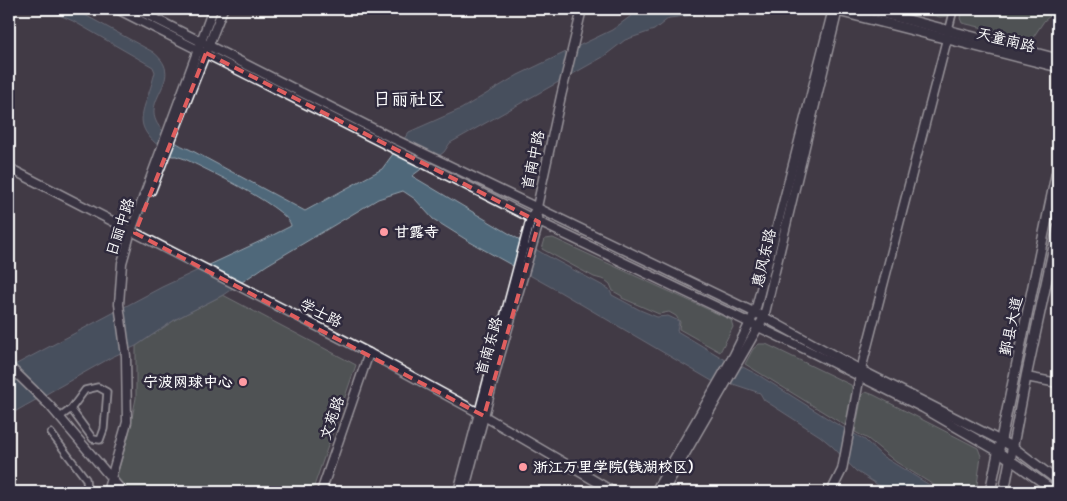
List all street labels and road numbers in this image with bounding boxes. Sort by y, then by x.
street label: 天童南路 [974,22,1038,57]
street label: 首南中路 [516,128,549,191]
street label: 日丽中路 [100,195,139,259]
street label: 惠风东路 [747,226,780,289]
street label: 学士路 [296,293,346,332]
street label: 鄞县大道 [994,294,1027,357]
street label: 首南东路 [470,314,507,378]
street label: 文苑路 [314,393,349,443]

